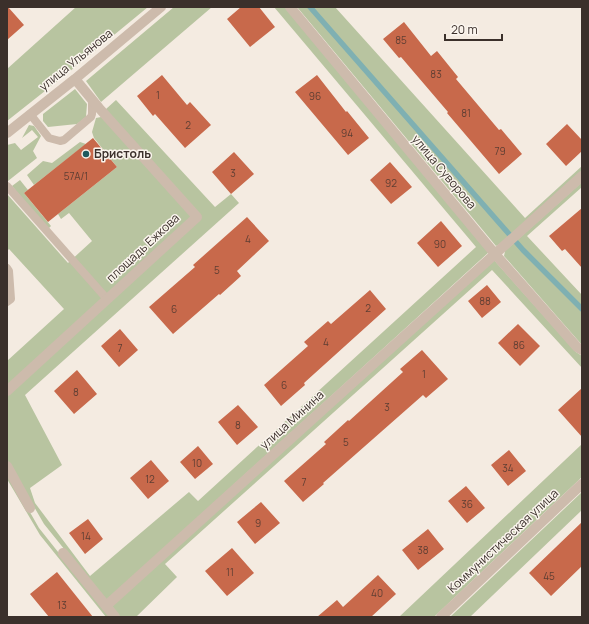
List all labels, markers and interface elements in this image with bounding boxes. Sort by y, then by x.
scale bar [445,16,502,42]
text: 20 m [451,21,478,38]
street label: улица Ульянова [35,25,116,95]
house number: 85 [395,33,407,47]
house number: 83 [430,67,442,81]
house number: 1 [156,88,160,102]
house number: 96 [309,89,321,103]
house number: 81 [461,106,471,120]
house number: 2 [185,118,191,132]
house number: 94 [341,126,353,140]
street label: улица Суворова [408,131,480,212]
house number: 79 [494,144,506,158]
place label: Бристоль [94,145,151,162]
marker: Бристоль [81,149,91,159]
house number: 3 [230,166,236,180]
house number: 57А/1 [64,169,88,183]
house number: 92 [385,176,397,190]
street label: площадь Ежкова [102,209,183,286]
house number: 4 [245,232,251,246]
house number: 90 [434,237,446,251]
house number: 5 [214,263,220,277]
house number: 88 [479,294,491,308]
house number: 2 [365,301,371,315]
house number: 6 [171,302,177,316]
house number: 4 [323,335,329,349]
house number: 86 [513,338,525,352]
house number: 7 [117,341,123,355]
house number: 1 [422,367,426,381]
house number: 6 [281,378,287,392]
house number: 8 [73,385,79,399]
street label: улица Минина [256,386,327,453]
house number: 3 [384,400,390,414]
house number: 8 [235,418,241,432]
house number: 5 [343,435,349,449]
house number: 10 [192,456,202,470]
house number: 34 [502,461,514,475]
house number: 12 [145,472,155,486]
house number: 7 [301,475,307,489]
street label: Коммунистическая улица [444,485,562,597]
house number: 36 [461,497,473,511]
house number: 9 [255,516,261,530]
house number: 14 [81,529,91,543]
house number: 38 [417,543,429,557]
house number: 11 [226,565,234,579]
house number: 45 [543,569,555,583]
house number: 40 [371,586,383,600]
house number: 13 [57,598,67,612]

